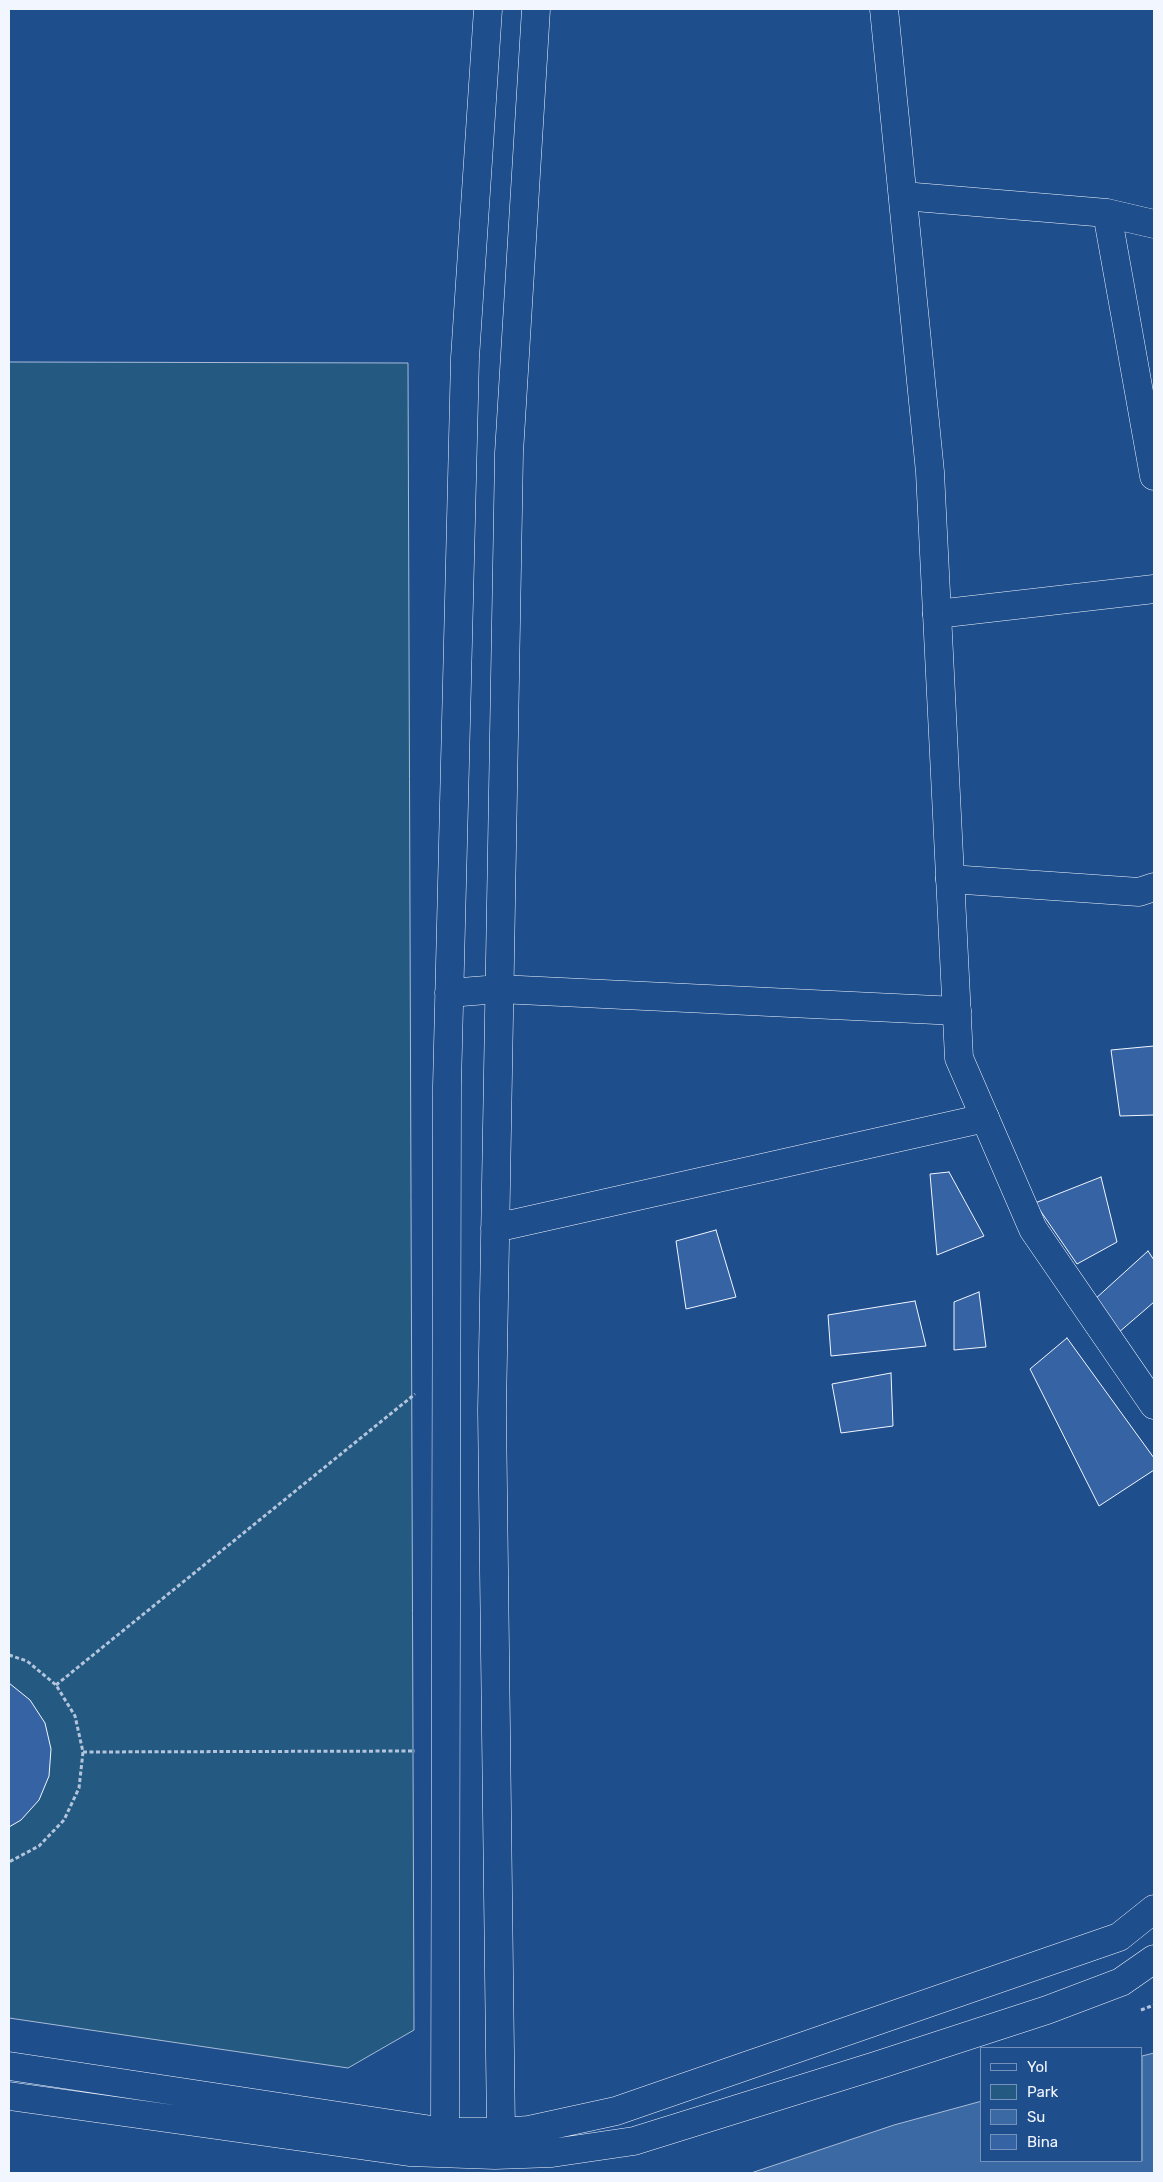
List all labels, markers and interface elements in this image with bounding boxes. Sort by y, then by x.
legend [980,2047,1143,2162]
text: Yol [1027,2058,1048,2076]
text: Park [1027,2083,1058,2101]
text: Su [1027,2108,1045,2126]
text: Bina [1027,2133,1058,2151]

